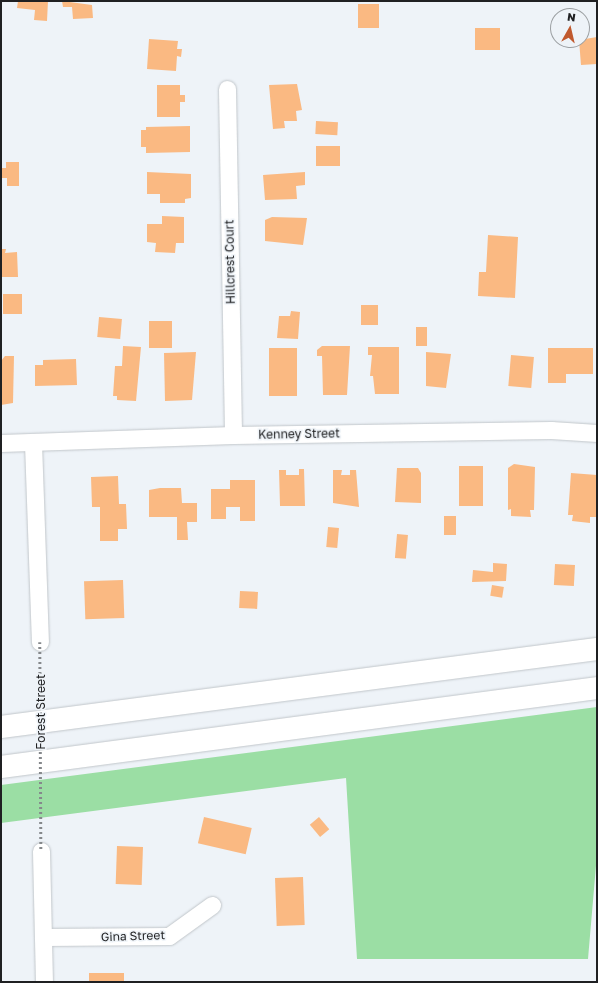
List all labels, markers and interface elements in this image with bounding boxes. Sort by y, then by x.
north arrow [550,8,590,48]
text: N [567,10,577,24]
street label: Hillcrest Court [222,220,238,304]
street label: Kenney Street [258,426,340,442]
street label: Forest Street [34,674,48,750]
street label: Gina Street [101,928,165,944]

